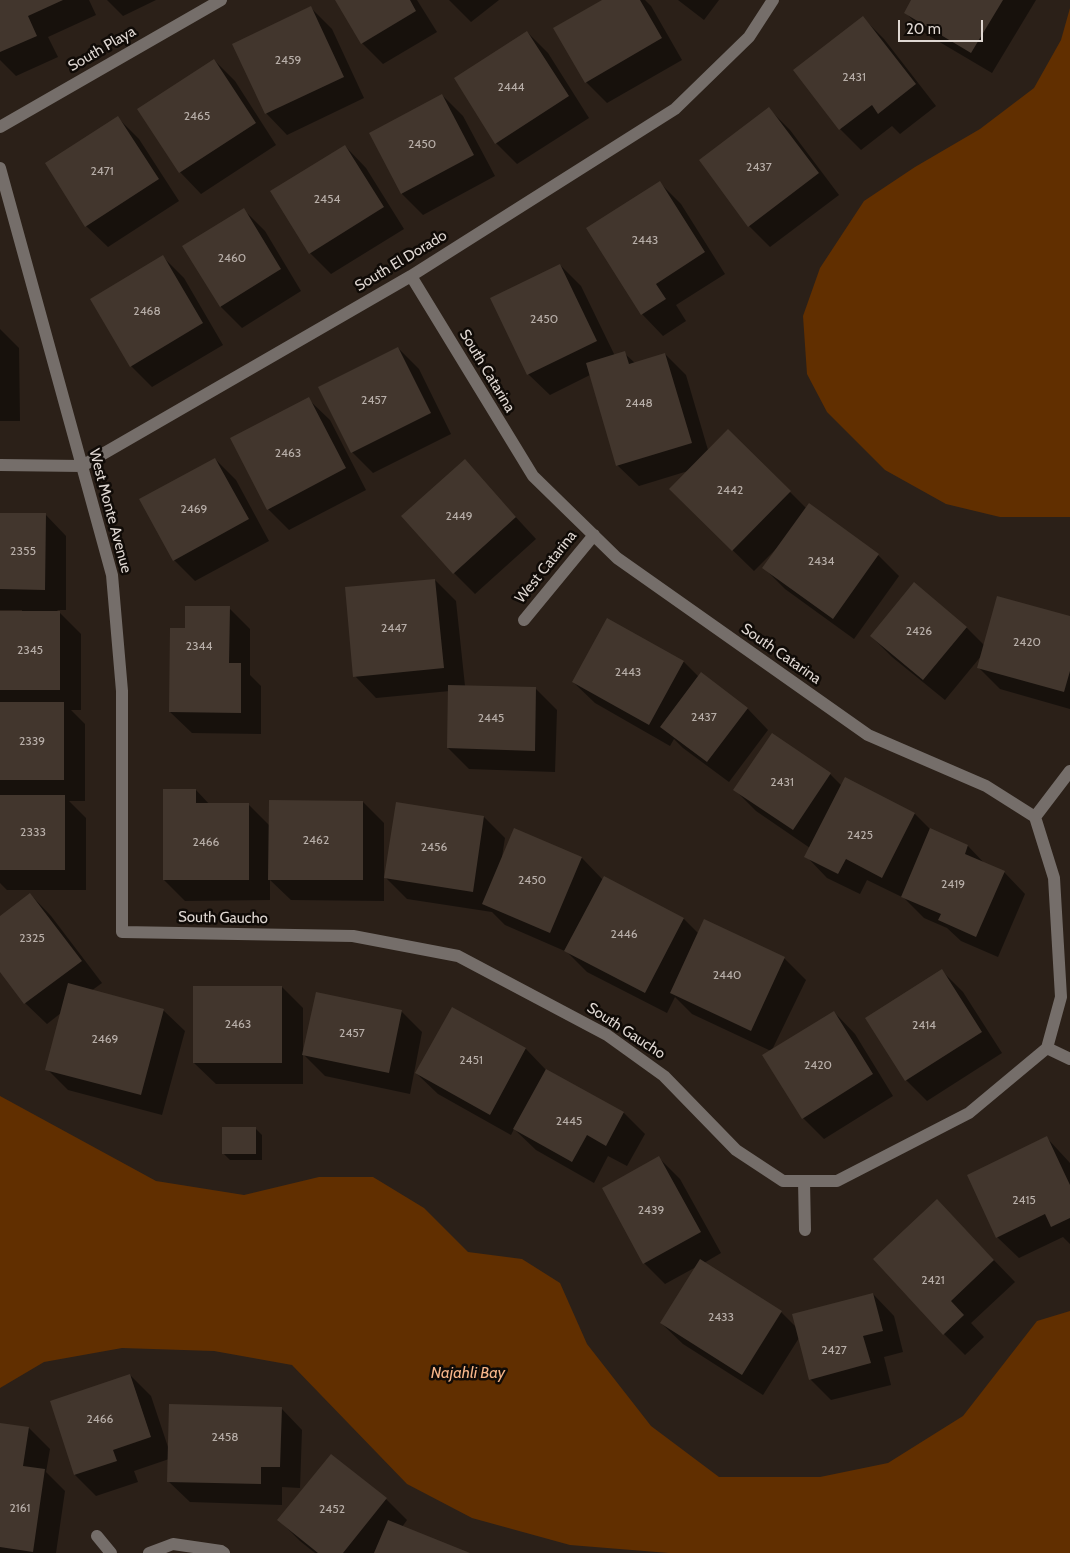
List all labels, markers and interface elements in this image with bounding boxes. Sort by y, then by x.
scale bar [900,10,985,42]
text: 20 m [906,20,941,38]
street label: South Playa [65,22,139,76]
house number: 2459 [275,53,301,67]
house number: 2431 [842,70,866,84]
house number: 2444 [497,80,525,94]
house number: 2465 [184,109,210,123]
house number: 2450 [408,137,436,151]
house number: 2437 [746,160,772,174]
house number: 2471 [90,164,114,178]
house number: 2454 [314,192,340,206]
street label: South El Dorado [352,226,450,296]
house number: 2443 [632,233,658,247]
house number: 2460 [218,251,246,265]
house number: 2468 [133,304,161,318]
house number: 2450 [530,312,558,326]
street label: South Catarina [455,326,519,416]
house number: 2457 [361,393,387,407]
house number: 2448 [625,396,653,410]
house number: 2463 [275,446,301,460]
street label: West Monte Avenue [85,447,135,575]
house number: 2442 [717,483,743,497]
house number: 2469 [181,502,207,516]
house number: 2449 [446,509,472,523]
street label: West Catarina [511,527,581,607]
house number: 2355 [10,544,36,558]
house number: 2434 [808,554,834,568]
street label: South Catarina [738,620,824,688]
house number: 2447 [381,621,407,635]
house number: 2426 [906,624,932,638]
house number: 2420 [1013,635,1041,649]
house number: 2344 [186,639,212,653]
house number: 2345 [17,643,43,657]
house number: 2443 [615,665,641,679]
house number: 2437 [691,710,717,724]
house number: 2445 [478,711,504,725]
house number: 2339 [19,734,45,748]
house number: 2431 [770,775,794,789]
house number: 2333 [20,825,46,839]
house number: 2425 [847,828,873,842]
house number: 2462 [303,833,329,847]
house number: 2466 [193,835,219,849]
house number: 2456 [421,840,447,854]
house number: 2450 [518,873,546,887]
house number: 2419 [941,877,965,891]
street label: South Gaucho [178,908,268,928]
house number: 2446 [611,927,637,941]
house number: 2325 [19,931,45,945]
house number: 2440 [713,968,741,982]
street label: South Gaucho [583,999,669,1063]
house number: 2463 [225,1017,251,1031]
house number: 2414 [912,1018,936,1032]
house number: 2457 [339,1026,365,1040]
house number: 2469 [92,1032,118,1046]
house number: 2451 [459,1053,483,1067]
house number: 2420 [804,1058,832,1072]
house number: 2445 [556,1114,582,1128]
house number: 2415 [1012,1193,1036,1207]
house number: 2439 [638,1203,664,1217]
house number: 2421 [921,1273,945,1287]
house number: 2433 [708,1310,734,1324]
house number: 2427 [821,1343,847,1357]
water label: Najahli Bay [431,1363,505,1383]
house number: 2466 [87,1412,113,1426]
house number: 2458 [212,1430,238,1444]
house number: 2161 [10,1501,30,1515]
house number: 2452 [319,1502,345,1516]

